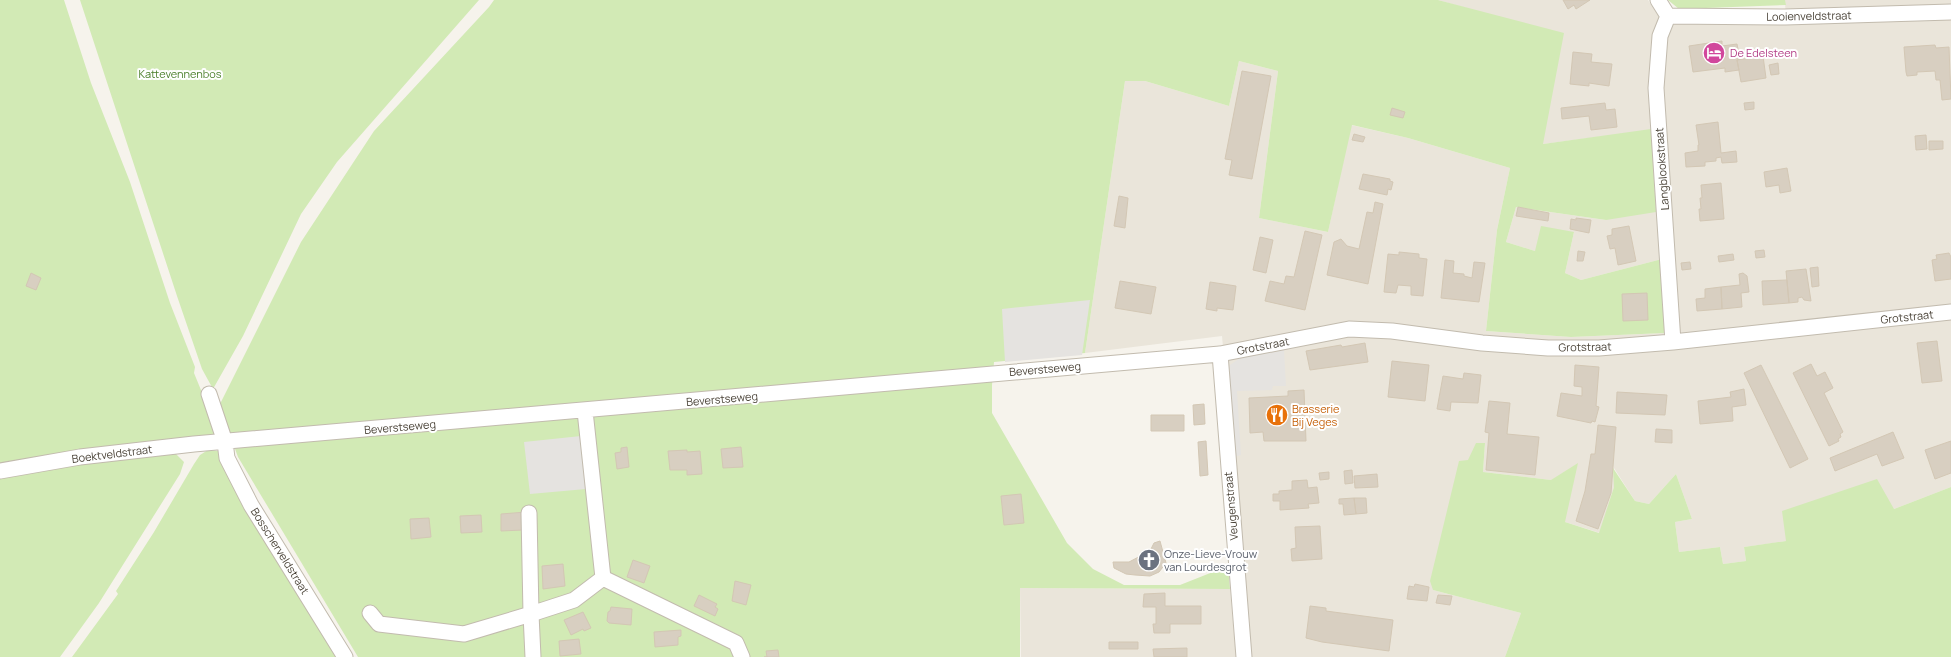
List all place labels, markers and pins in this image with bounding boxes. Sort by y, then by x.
hotel icon: De Edelsteen [1701,40,1727,66]
place label: De Edelsteen [1730,45,1797,60]
place label: Brasserie Bij Veges [1292,401,1340,429]
restaurant icon: Brasserie Bij Veges [1264,402,1290,428]
place label: Onze-Lieve-Vrouw van Lourdesgrot [1164,546,1258,574]
church icon: Onze-Lieve-Vrouw van Lourdesgrot [1136,547,1162,573]

